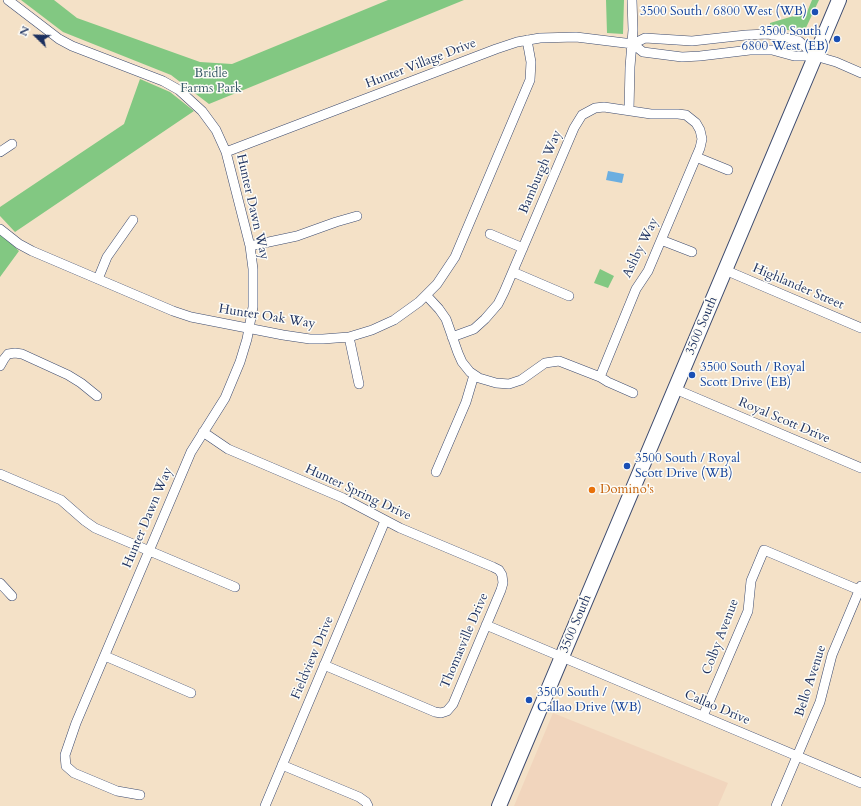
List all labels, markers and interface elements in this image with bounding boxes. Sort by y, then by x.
place label: 3500 South / 6800 West (WB) [640,4,807,20]
marker: 3500 South / 6800 West (WB) [810,7,820,17]
north arrow [16,16,56,56]
text: N [16,24,33,38]
place label: 3500 South / 6800 West (EB) [742,24,829,55]
marker: 3500 South / 6800 West (EB) [832,34,842,44]
street label: Hunter Village Drive [363,36,479,92]
park label: Bridle Farms Park [180,66,242,97]
street label: Bamburgh Way [516,128,566,216]
street label: Hunter Dawn Way [232,153,272,261]
street label: Ashby Way [620,215,662,281]
street label: Highlander Street [750,261,846,313]
street label: 3500 South [683,294,721,358]
street label: Hunter Oak Way [217,302,317,332]
place label: 3500 South / Royal Scott Drive (EB) [700,360,805,391]
marker: 3500 South / Royal Scott Drive (EB) [687,370,697,380]
street label: Royal Scott Drive [736,395,832,447]
place label: 3500 South / Royal Scott Drive (WB) [635,451,740,482]
marker: 3500 South / Royal Scott Drive (WB) [622,461,632,471]
street label: Hunter Spring Drive [303,462,413,524]
street label: Hunter Dawn Way [120,465,176,571]
place label: Domino's [600,482,654,498]
marker: Domino's [587,485,597,495]
street label: Thomasville Drive [438,591,492,691]
street label: 3500 South [557,592,595,656]
street label: Colby Avenue [699,597,743,677]
street label: Fieldview Drive [288,614,338,702]
street label: Bello Avenue [792,643,830,719]
place label: 3500 South / Callao Drive (WB) [537,685,642,716]
street label: Callao Drive [682,687,752,729]
marker: 3500 South / Callao Drive (WB) [524,695,534,705]

